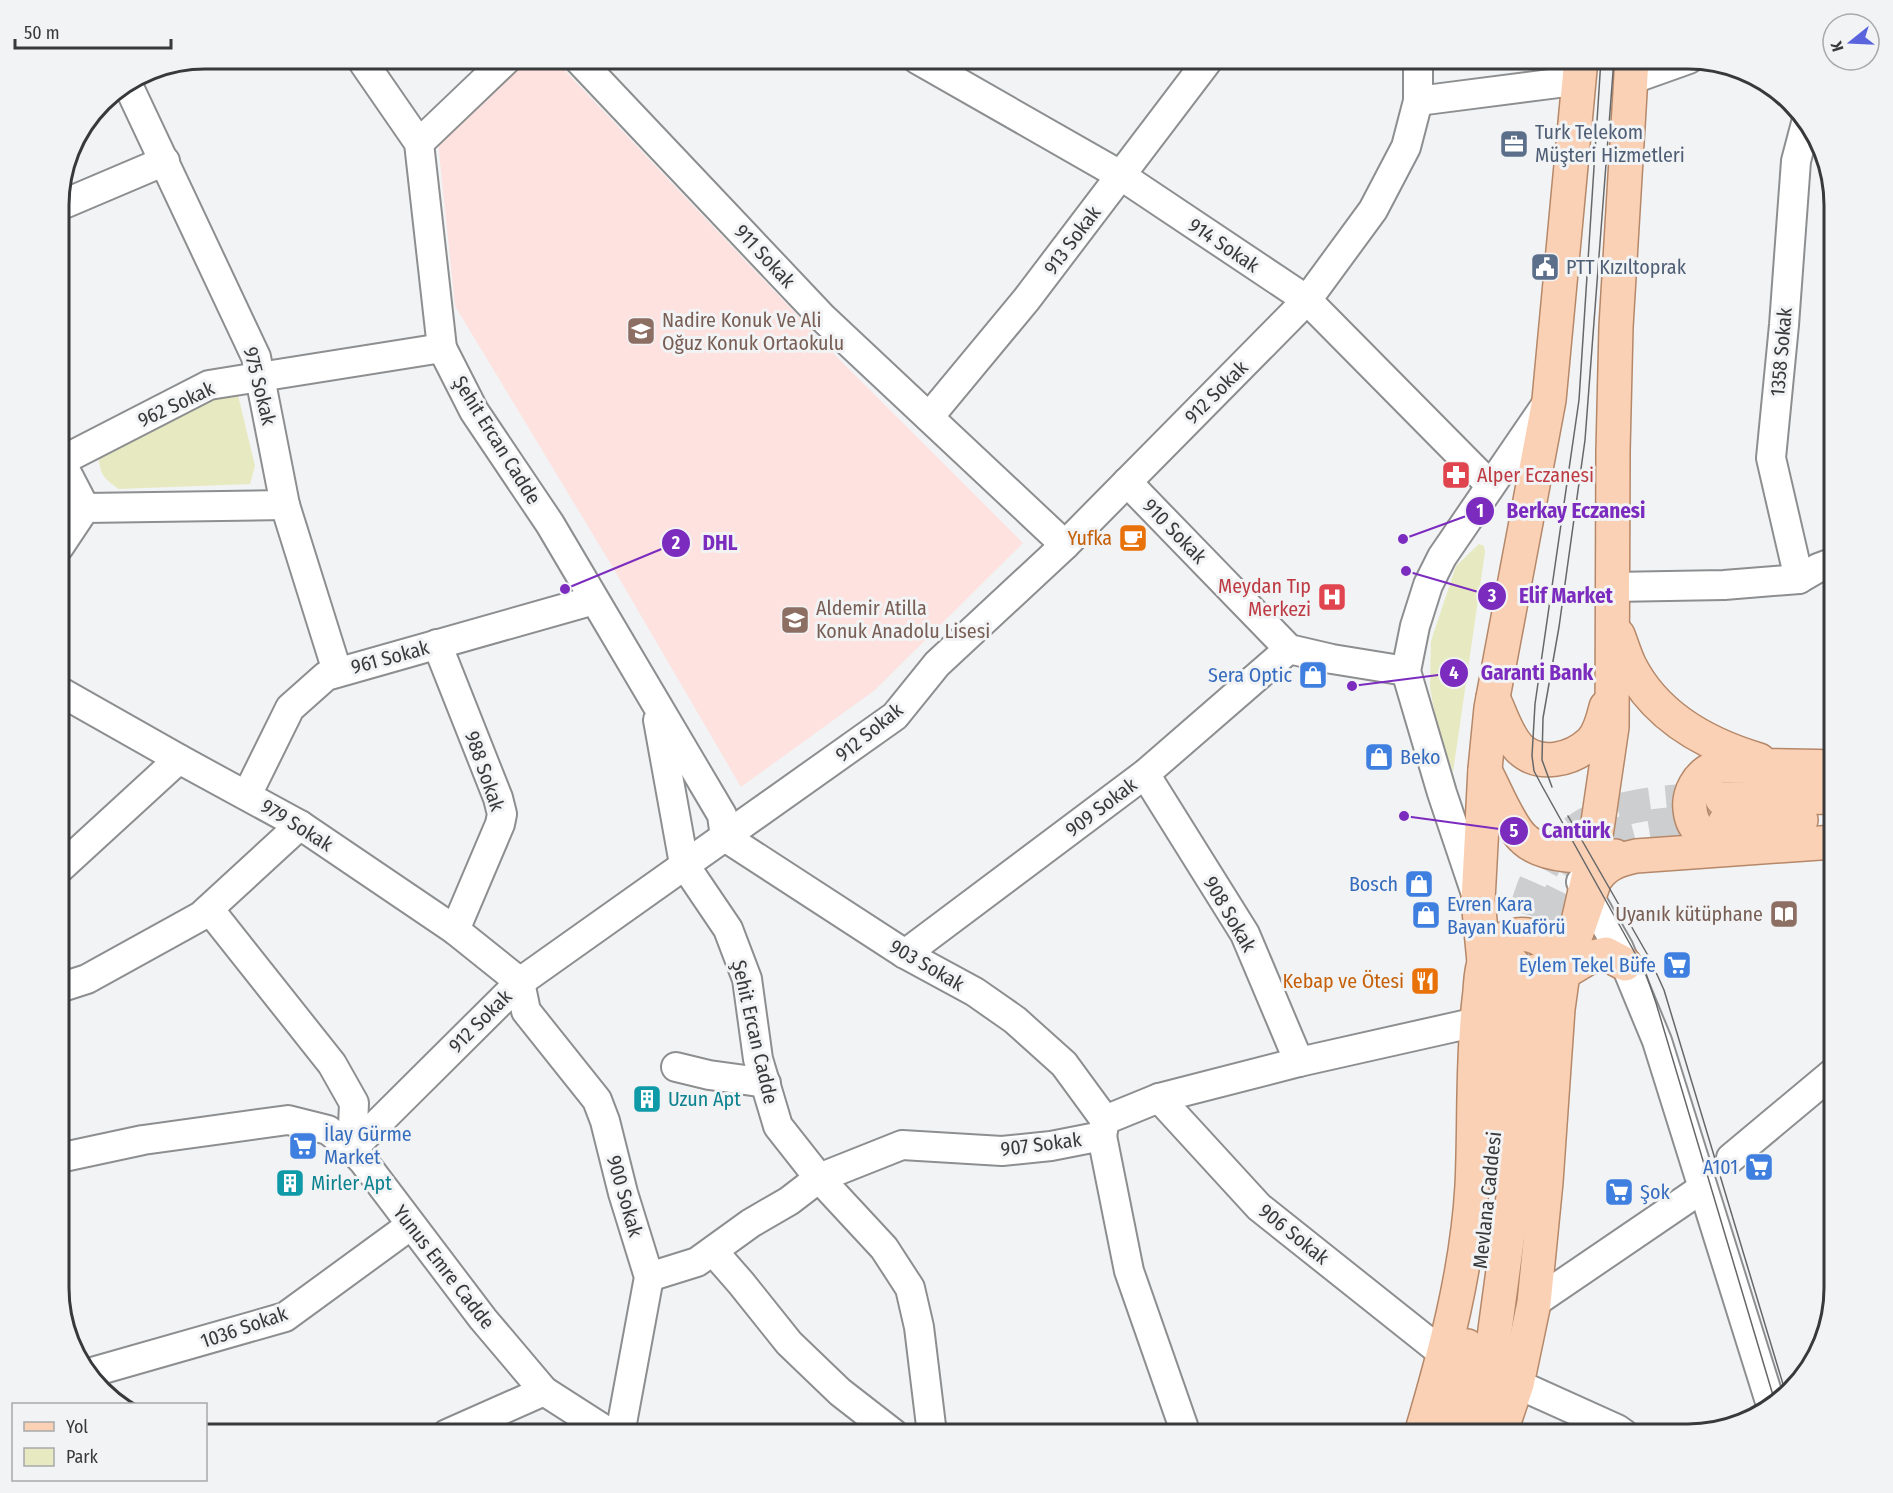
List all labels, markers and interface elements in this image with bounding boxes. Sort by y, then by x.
scale bar [15,12,171,50]
north arrow [1821,12,1881,72]
text: 50 m [24,22,60,44]
text: K [1827,38,1848,54]
place label: Turk Telekom Müşteri Hizmetleri [1535,120,1685,168]
office icon: Turk Telekom Müşteri Hizmetleri [1498,128,1530,160]
street label: 913 Sokak [1038,200,1106,279]
street label: 914 Sokak [1184,213,1264,278]
street label: 911 Sokak [730,219,801,293]
public building icon: PTT Kızıltoprak [1529,251,1561,283]
place label: PTT Kızıltoprak [1566,255,1687,279]
street label: 1358 Sokak [1765,306,1797,398]
place label: Nadire Konuk Ve Ali Oğuz Konuk Ortaokulu [662,308,844,355]
school or university icon: Nadire Konuk Ve Ali Oğuz Konuk Ortaokulu [625,315,657,347]
street label: 975 Sokak [239,344,281,428]
street label: 912 Sokak [1179,355,1253,429]
street label: Şehit Ercan Cadde [447,371,546,509]
street label: 962 Sokak [134,376,219,432]
pharmacy icon: Alper Eczanesi [1440,459,1472,491]
place label: Alper Eczanesi [1477,463,1594,487]
callout: Berkay Eczanesi [1465,491,1658,530]
street label: 910 Sokak [1138,494,1212,569]
text: Berkay Eczanesi [1507,498,1645,524]
text: 1 [1476,500,1484,522]
cafe icon: Yufka [1117,522,1149,554]
callout: DHL [661,523,750,562]
place label: Yufka [1068,526,1112,550]
text: DHL [703,530,738,556]
text: 2 [671,532,680,554]
place label: Meydan Tıp Merkezi [1218,574,1311,621]
callout: Elif Market [1477,576,1625,615]
hospital icon: Meydan Tıp Merkezi [1316,581,1348,613]
text: Elif Market [1519,583,1614,609]
text: 3 [1487,585,1497,607]
place label: Aldemir Atilla Konuk Anadolu Lisesi [816,596,990,643]
school or university icon: Aldemir Atilla Konuk Anadolu Lisesi [779,604,811,636]
street label: 961 Sokak [348,635,432,679]
callout: Garanti Bank [1439,654,1605,693]
shop icon: Sera Optic [1297,659,1329,691]
text: Garanti Bank [1481,660,1594,686]
text: 4 [1449,662,1459,684]
place label: Sera Optic [1208,663,1292,687]
street label: 912 Sokak [831,697,908,766]
street label: 988 Sokak [460,728,510,815]
shop icon: Beko [1363,741,1395,773]
place label: Beko [1400,745,1440,769]
street label: 909 Sokak [1061,772,1142,842]
street label: 979 Sokak [257,794,338,857]
callout: Cantürk [1499,811,1622,850]
text: Cantürk [1542,818,1611,844]
text: 5 [1510,820,1519,842]
shop icon: Bosch [1403,868,1435,900]
street label: 908 Sokak [1199,872,1262,957]
place label: Bosch [1349,872,1398,896]
place label: Evren Kara Bayan Kuaförü [1447,892,1566,939]
library icon: Uyanık kütüphane [1768,898,1800,930]
shop icon: Evren Kara Bayan Kuaförü [1410,899,1442,931]
place label: Uyanık kütüphane [1615,902,1763,926]
street label: 903 Sokak [885,934,969,996]
supermarket icon: Eylem Tekel Büfe [1661,949,1693,981]
place label: Eylem Tekel Büfe [1519,953,1656,977]
street label: Şehit Ercan Cadde [726,958,783,1106]
restaurant icon: Kebap ve Ötesi [1409,965,1441,997]
place label: Kebap ve Ötesi [1283,969,1404,993]
street label: 912 Sokak [443,984,517,1058]
building icon: Uzun Apt [631,1083,663,1115]
place label: Uzun Apt [668,1087,741,1111]
place label: İlay Gürme Market [324,1122,412,1169]
street label: 907 Sokak [999,1127,1083,1161]
supermarket icon: İlay Gürme Market [287,1130,319,1162]
street label: Mevlana Caddesi [1468,1130,1506,1270]
supermarket icon: A101 [1743,1151,1775,1183]
street label: 900 Sokak [602,1152,648,1240]
place label: A101 [1703,1155,1738,1179]
building icon: Mirler Apt [274,1167,306,1199]
place label: Mirler Apt [311,1171,392,1195]
supermarket icon: Şok [1603,1176,1635,1208]
place label: Şok [1640,1180,1670,1205]
street label: 906 Sokak [1254,1198,1334,1270]
street label: Yunus Emre Cadde [388,1200,500,1334]
street label: 1036 Sokak [197,1301,291,1353]
legend [12,1403,207,1481]
text: Yol [66,1416,88,1438]
text: Park [66,1446,99,1468]

